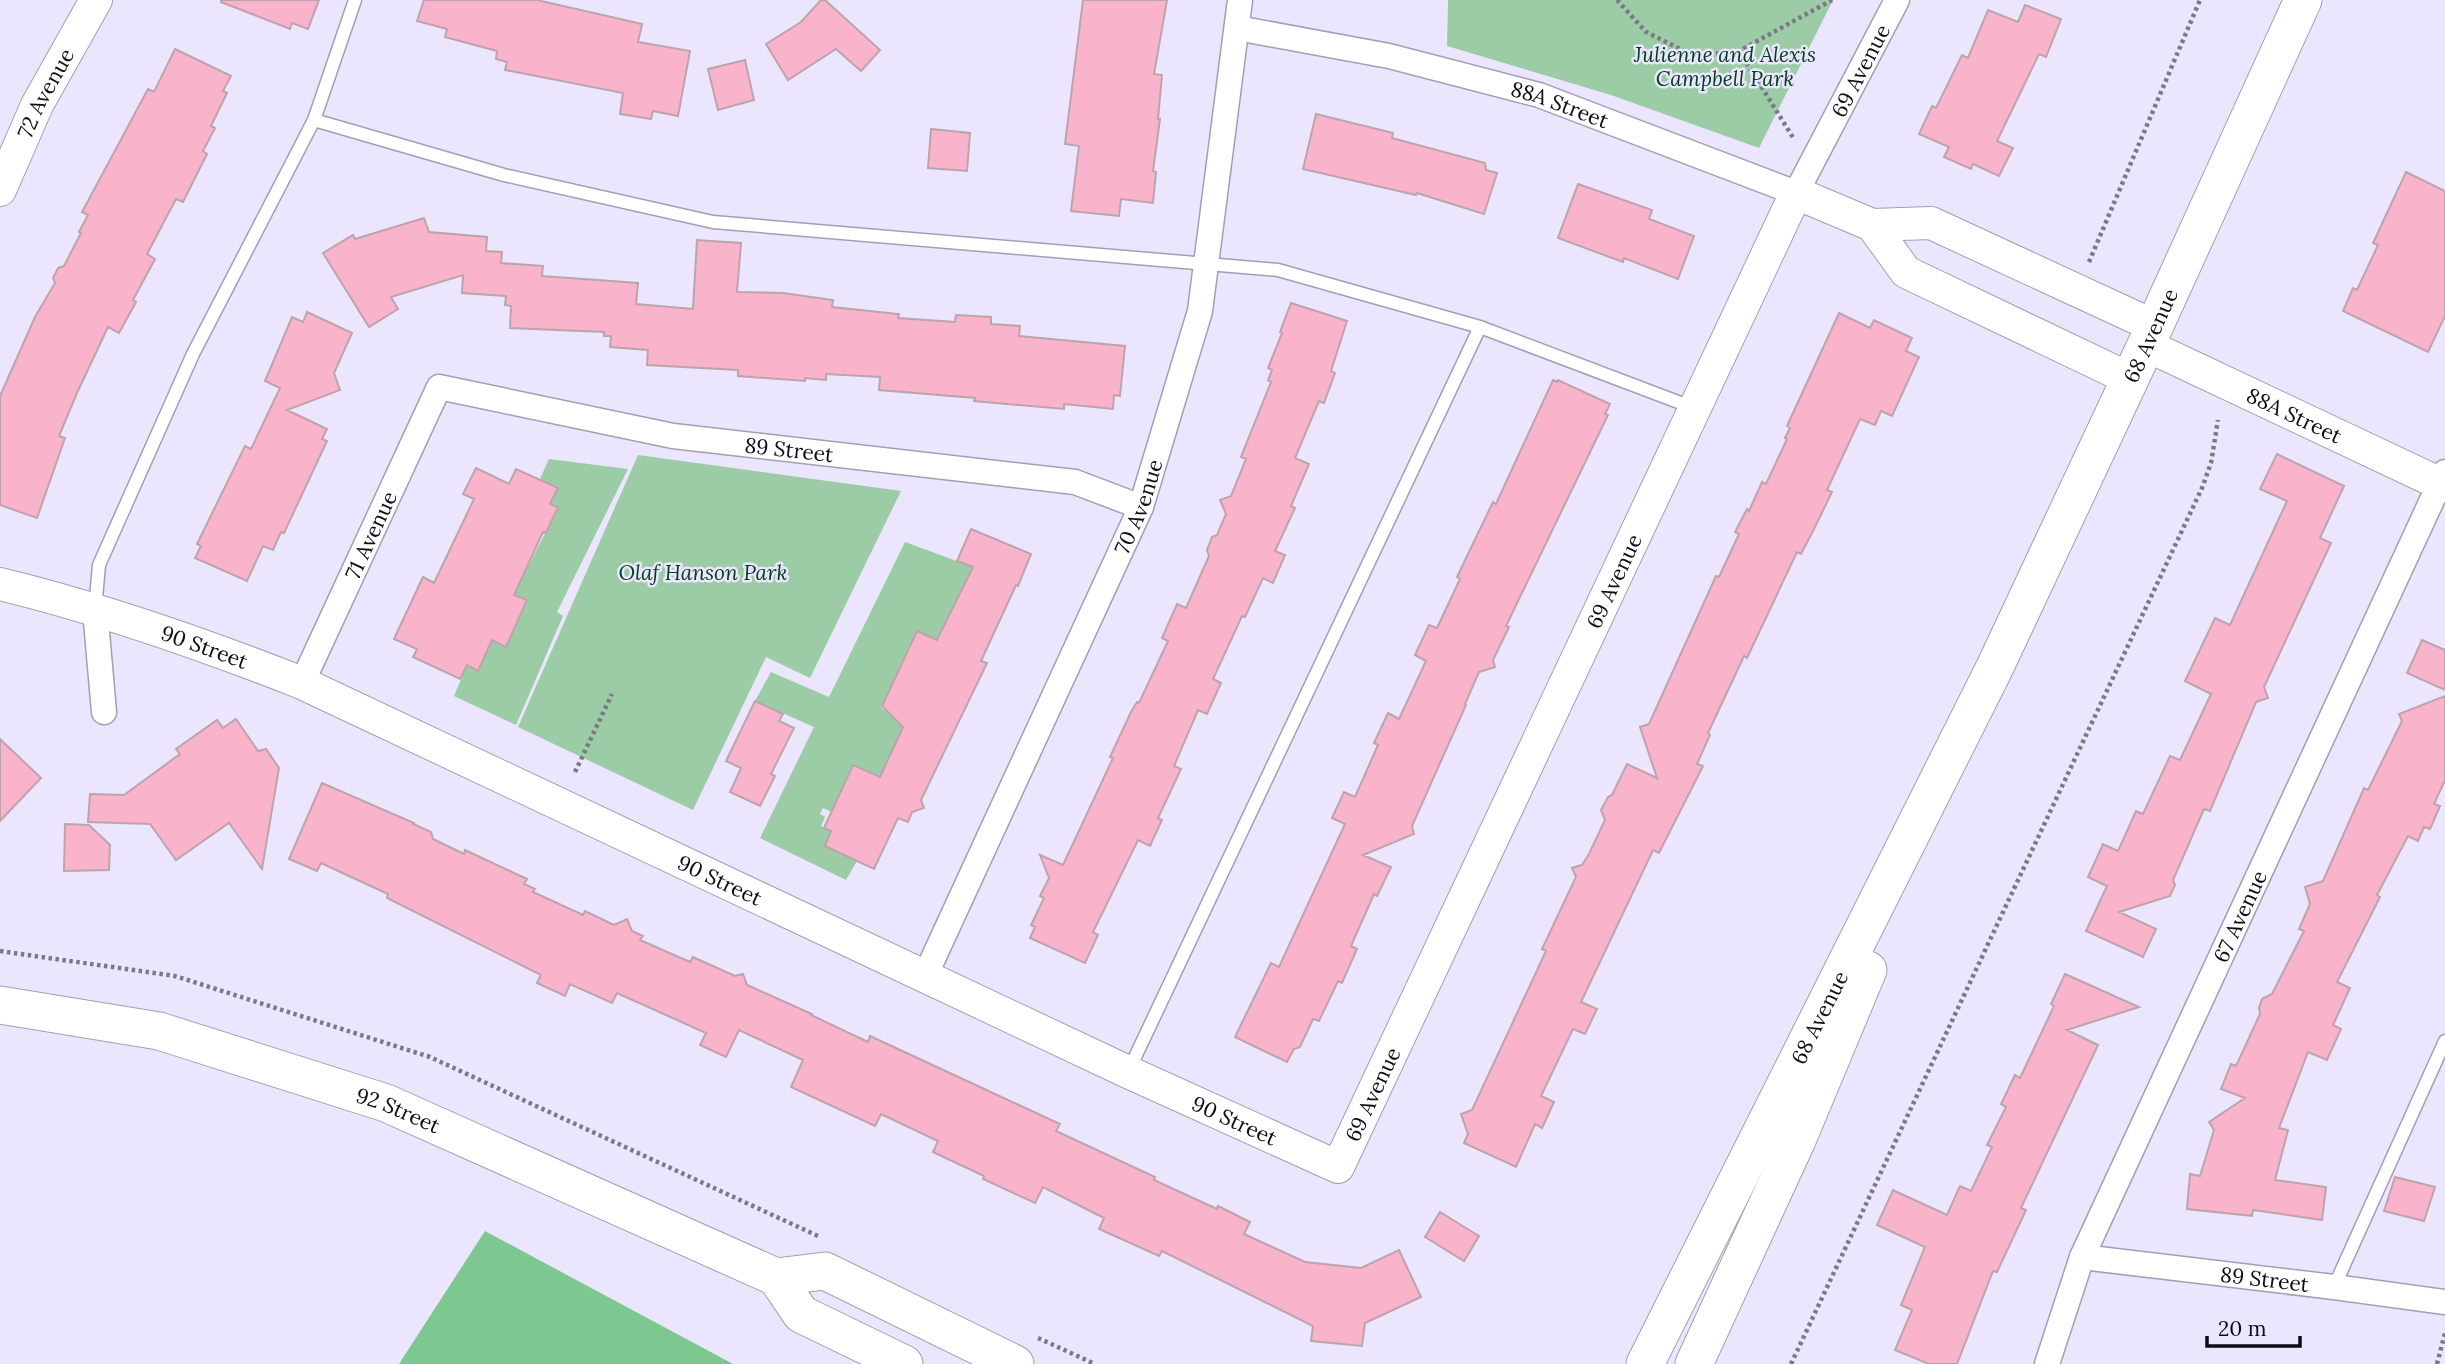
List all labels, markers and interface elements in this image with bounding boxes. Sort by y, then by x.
street label: 69 Avenue [1825,19,1896,121]
park label: Julienne and Alexis Campbell Park [1633,41,1816,92]
street label: 72 Avenue [11,43,80,142]
street label: 88A Street [1508,75,1613,134]
street label: 68 Avenue [2117,284,2183,387]
street label: 88A Street [2242,381,2347,449]
street label: 89 Street [743,431,836,468]
street label: 70 Avenue [1108,456,1168,558]
street label: 71 Avenue [338,487,402,583]
street label: 69 Avenue [1580,530,1647,633]
park label: Olaf Hanson Park [618,559,788,586]
street label: 90 Street [158,619,253,675]
street label: 90 Street [673,848,767,912]
street label: 67 Avenue [2207,866,2273,967]
street label: 68 Avenue [1784,966,1854,1068]
street label: 69 Avenue [1338,1043,1406,1146]
street label: 92 Street [353,1081,445,1139]
street label: 90 Street [1188,1089,1282,1151]
street label: 89 Street [2219,1260,2311,1298]
scale bar [2207,1304,2300,1348]
text: 20 m [2218,1315,2267,1342]

